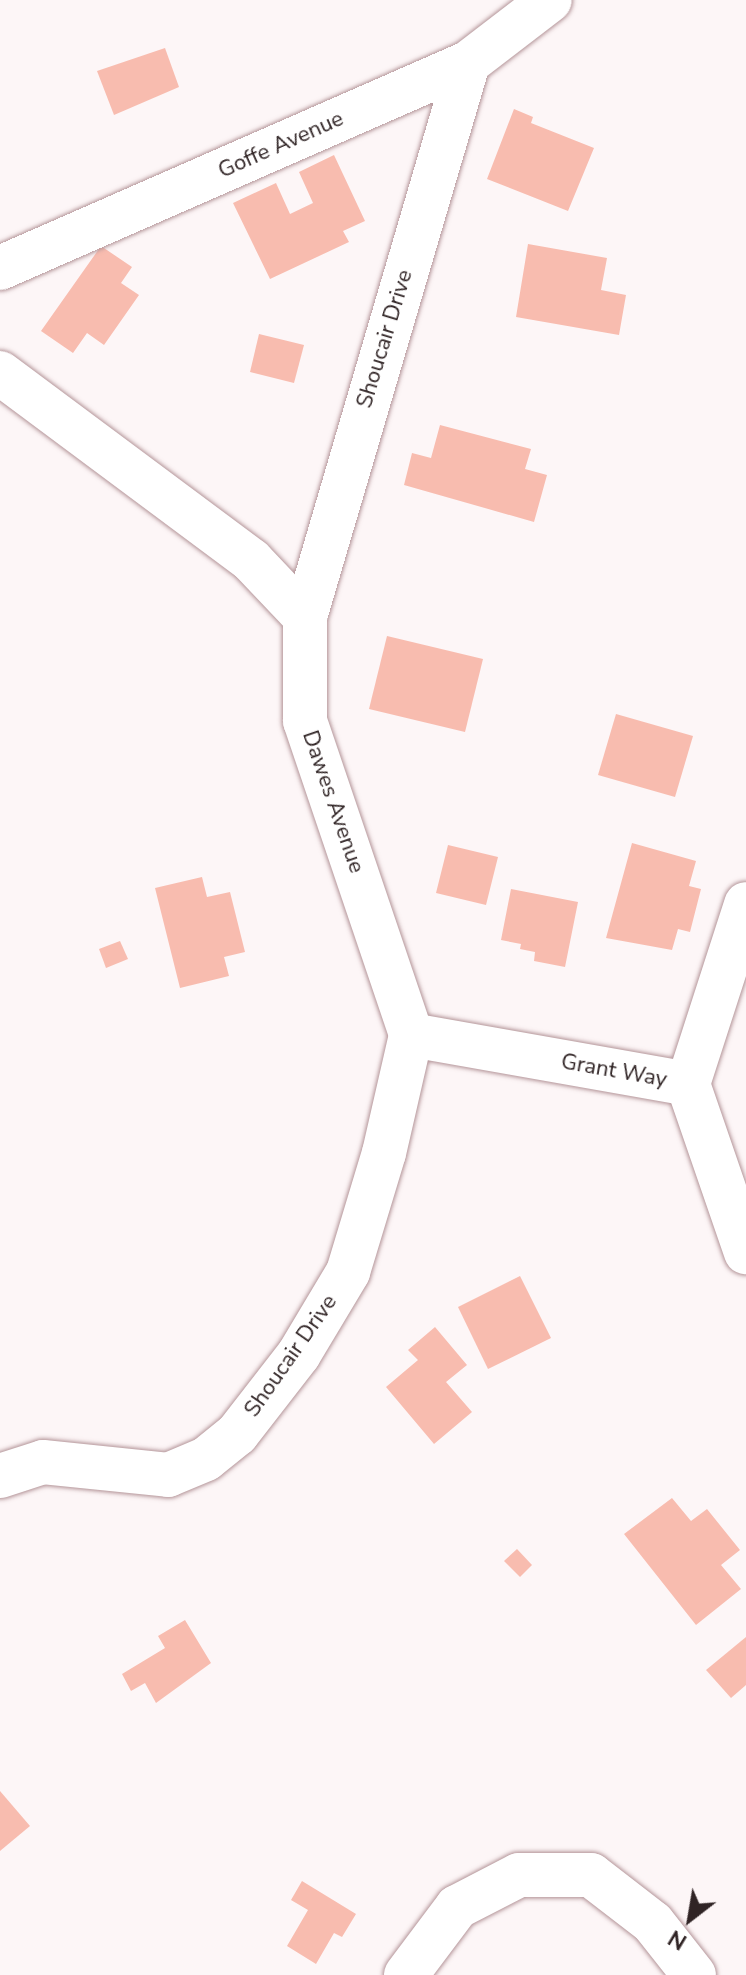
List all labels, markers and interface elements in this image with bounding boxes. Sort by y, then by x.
street label: Goffe Avenue [214,106,348,184]
street label: Shoucair Drive [351,267,419,411]
street label: Dawes Avenue [296,727,370,877]
street label: Grant Way [559,1049,669,1093]
street label: Shoucair Drive [239,1290,343,1422]
north arrow [650,1879,730,1959]
text: N [663,1922,692,1957]

